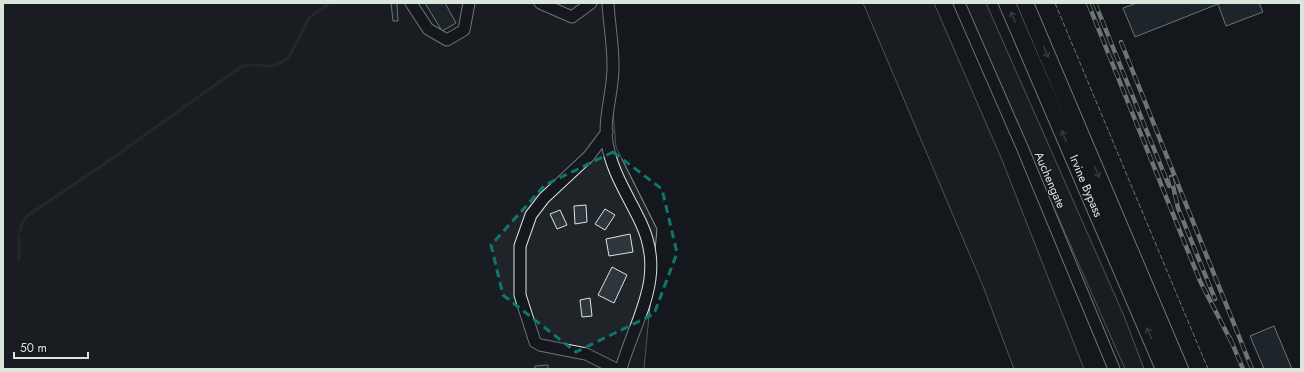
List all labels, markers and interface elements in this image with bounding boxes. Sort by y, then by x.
one-way arrow [1009,11,1016,23]
one-way arrow [1043,45,1050,57]
one-way arrow [1060,131,1068,143]
street label: Auchengate [1030,149,1070,211]
street label: Irvine Bypass [1065,152,1107,220]
one-way arrow [1094,165,1101,177]
one-way arrow [1144,327,1152,339]
scale bar [14,334,88,360]
text: 50 m [20,339,47,357]

